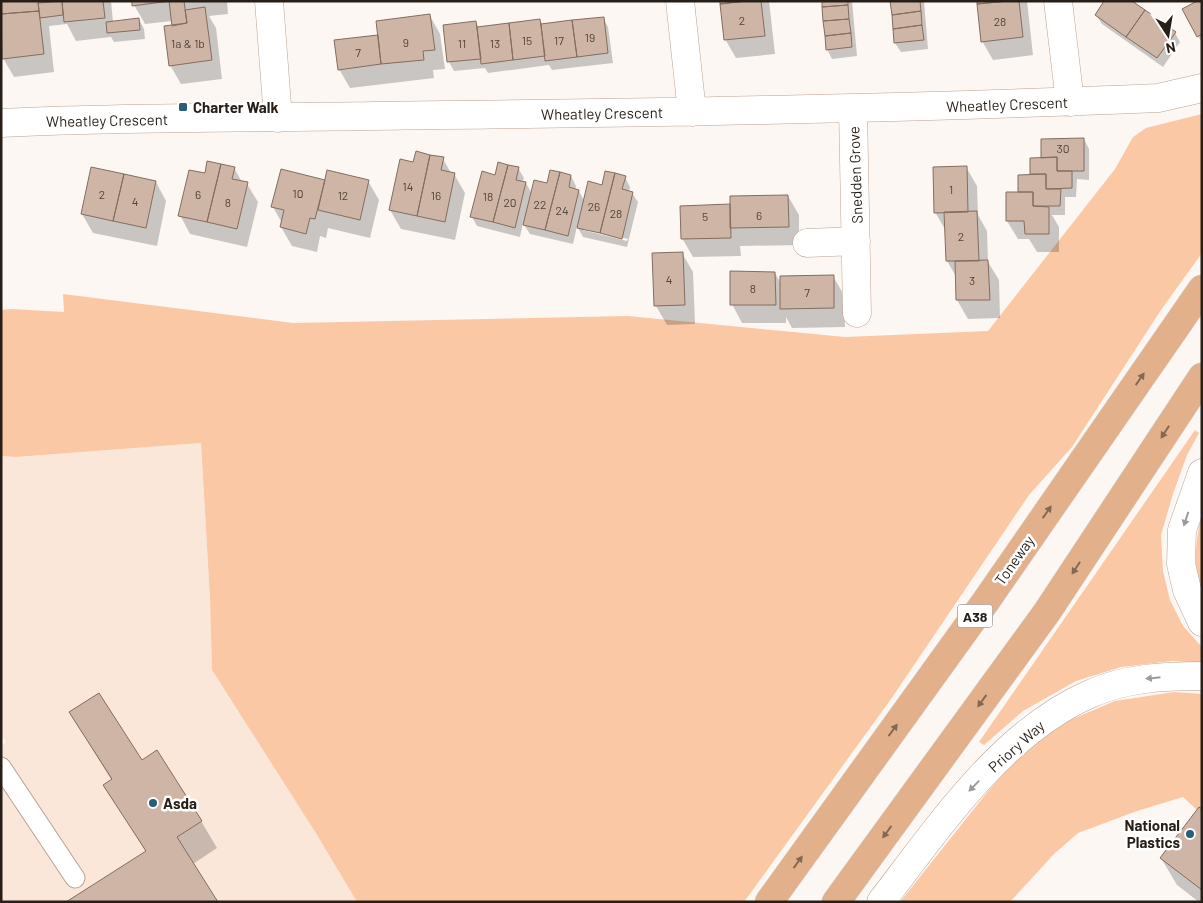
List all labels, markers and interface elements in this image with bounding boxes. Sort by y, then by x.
north arrow [1143,10,1193,60]
house number: 2 [739,13,745,27]
house number: 28 [994,14,1006,28]
house number: 19 [585,30,595,44]
house number: 15 [522,33,532,47]
house number: 17 [554,33,564,47]
house number: 9 [403,35,409,49]
house number: 1a & 1b [171,36,205,50]
house number: 11 [458,36,466,50]
house number: 13 [490,36,500,50]
text: N [1164,39,1177,57]
house number: 7 [355,45,361,59]
street label: Wheatley Crescent [946,93,1068,115]
place label: Charter Walk [193,98,278,116]
marker: Charter Walk [177,101,189,113]
street label: Wheatley Crescent [541,103,663,123]
street label: Wheatley Crescent [46,110,168,130]
street label: Snedden Grove [844,126,866,224]
house number: 30 [1057,141,1069,155]
house number: 14 [403,179,413,193]
house number: 1 [949,182,953,196]
house number: 10 [293,186,303,200]
house number: 2 [99,187,105,201]
house number: 6 [195,187,201,201]
house number: 12 [338,188,348,202]
house number: 16 [431,188,441,202]
house number: 18 [483,189,493,203]
house number: 4 [132,194,138,208]
house number: 8 [225,195,231,209]
house number: 20 [503,195,517,209]
house number: 22 [534,197,546,211]
house number: 26 [588,199,600,213]
house number: 24 [555,203,569,217]
house number: 28 [610,206,622,220]
house number: 6 [756,208,762,222]
house number: 5 [702,209,708,223]
house number: 2 [958,229,964,243]
house number: 4 [666,272,672,286]
house number: 3 [969,273,975,287]
house number: 8 [750,281,756,295]
house number: 7 [804,285,810,299]
one-way arrow [1135,372,1145,385]
one-way arrow [1161,426,1170,439]
one-way arrow [1042,505,1052,519]
one-way arrow [1182,512,1190,527]
street label: Toneway [990,532,1038,588]
one-way arrow [1071,561,1081,575]
road number: A38 [958,604,992,628]
one-way arrow [1145,674,1161,682]
one-way arrow [977,694,988,707]
street label: Priory Way [984,716,1048,776]
one-way arrow [888,723,898,737]
one-way arrow [968,779,980,791]
place label: Asda [163,794,197,812]
marker: Asda [147,797,159,809]
place label: National Plastics [1125,816,1180,851]
one-way arrow [882,825,892,839]
marker: National Plastics [1184,828,1196,840]
one-way arrow [793,855,803,869]

